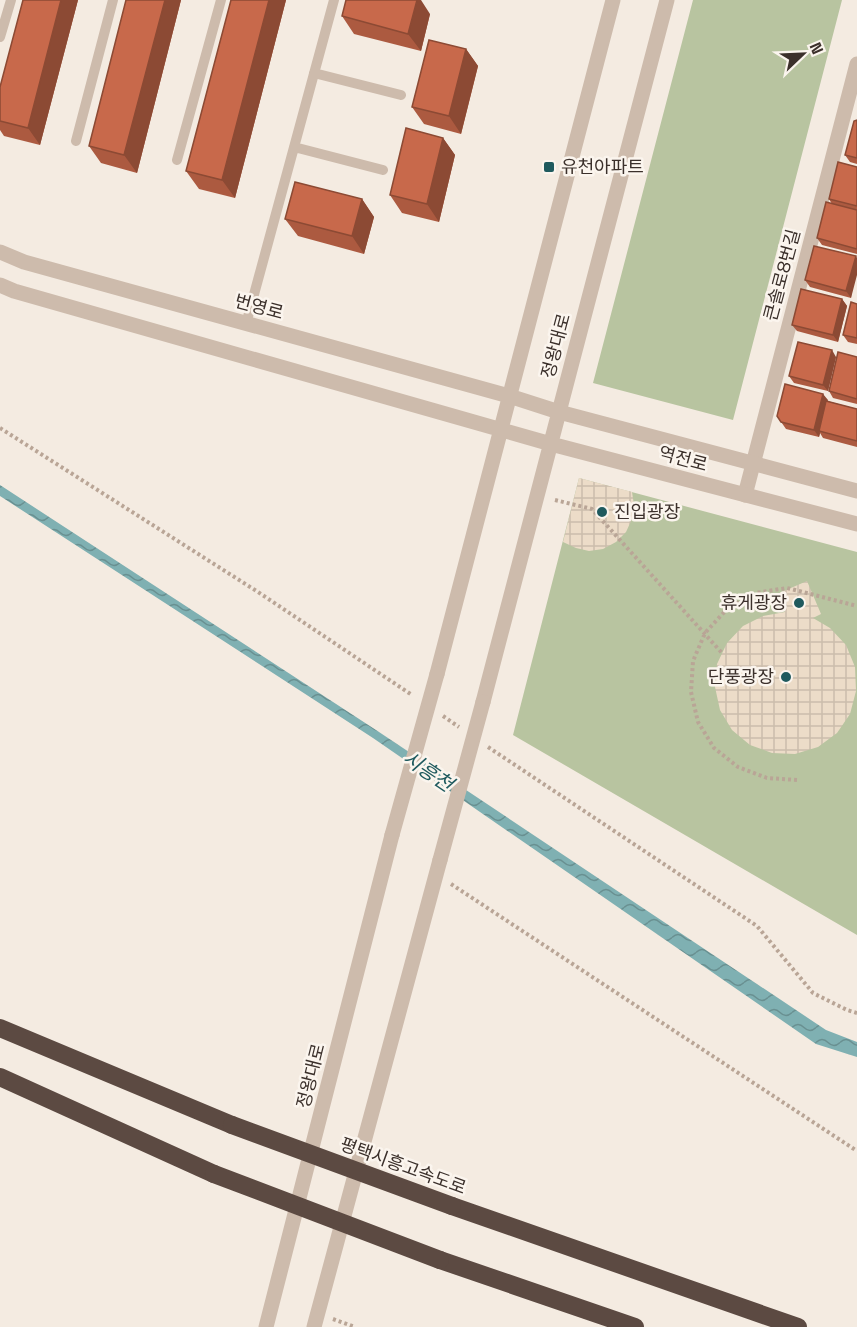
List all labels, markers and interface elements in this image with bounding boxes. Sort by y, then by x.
north arrow [773,24,833,84]
text: N [805,39,828,57]
place label: 유천아파트 [561,155,644,178]
marker: 유천아파트 [542,160,556,174]
street label: 큰솔로8번길 [758,226,805,323]
street label: 번영로 [232,289,286,324]
street label: 정왕대로 [536,311,575,381]
street label: 역전로 [656,441,710,476]
place label: 진입광장 [614,500,680,523]
marker: 진입광장 [595,505,609,519]
place label: 휴게광장 [721,591,787,614]
marker: 휴게광장 [792,596,806,610]
place label: 단풍광장 [708,665,774,688]
marker: 단풍광장 [779,670,793,684]
water label: 시흥천 [398,745,460,799]
street label: 정왕대로 [291,1041,330,1111]
street label: 평택시흥고속도로 [337,1132,469,1199]

